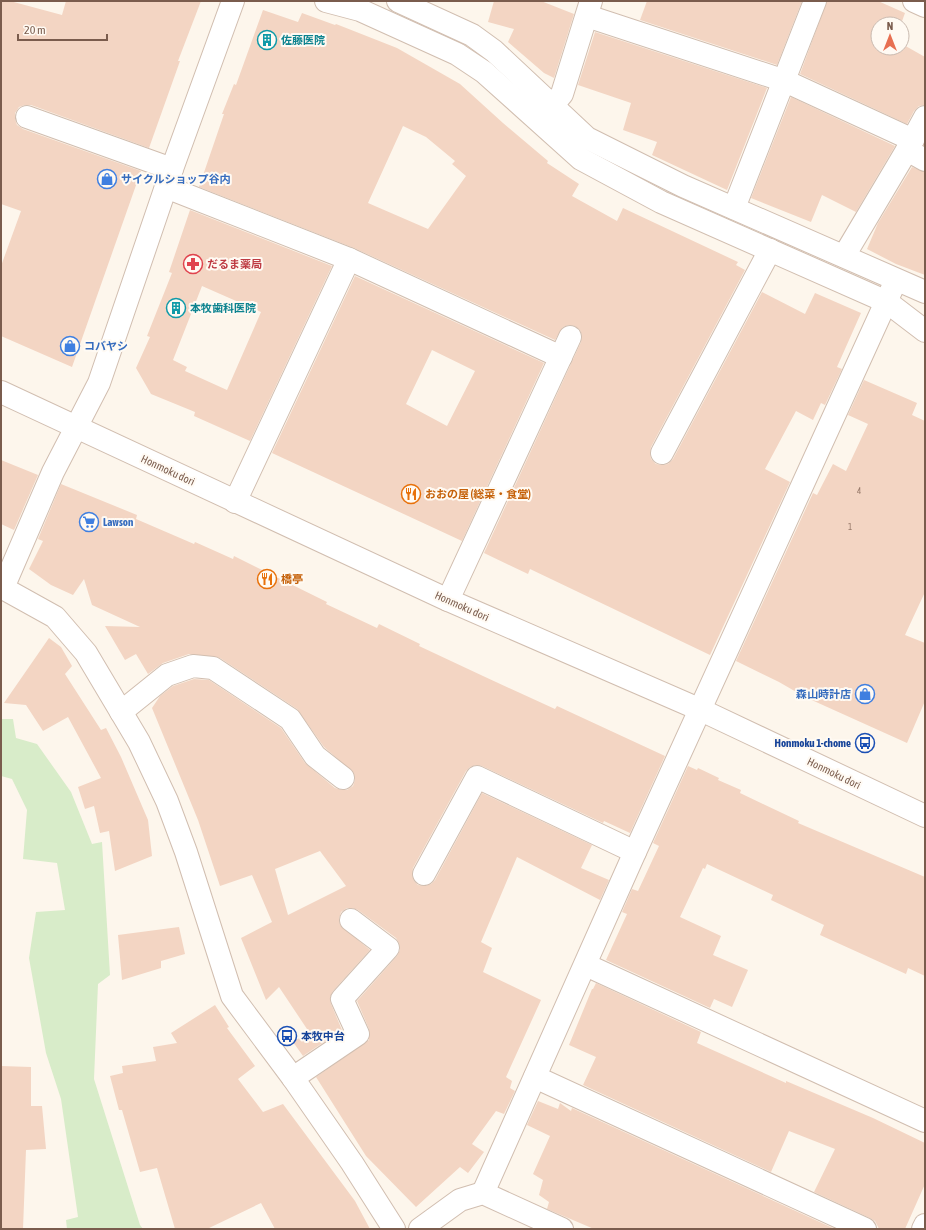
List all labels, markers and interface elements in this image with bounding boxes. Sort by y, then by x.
scale bar [18,16,107,42]
north arrow [870,16,910,56]
text: N [887,20,893,32]
text: 20 m [24,23,46,37]
building icon: 佐藤医院 [256,29,278,51]
place label: 佐藤医院 [281,34,325,46]
shop icon: サイクルショップ谷内 [96,168,118,190]
place label: サイクルショップ谷内 [121,173,230,185]
pharmacy icon: だるま薬局 [182,253,204,275]
place label: だるま薬局 [207,258,262,270]
building icon: 本牧歯科医院 [165,297,187,319]
place label: 本牧歯科医院 [190,302,256,314]
shop icon: コバヤシ [59,335,81,357]
place label: コバヤシ [84,340,128,352]
street label: Honmoku dori [139,452,197,488]
restaurant icon: おおの屋 (総菜・食堂) [400,483,422,505]
house number: 4 [857,486,861,496]
place label: おおの屋 (総菜・食堂) [425,488,531,500]
supermarket icon: Lawson [78,511,100,533]
place label: Lawson [103,516,133,528]
house number: 1 [848,522,852,532]
restaurant icon: 橋亭 [256,568,278,590]
place label: 橋亭 [281,573,303,585]
street label: Honmoku dori [433,589,491,623]
shop icon: 森山時計店 [854,683,876,705]
place label: 森山時計店 [796,688,851,700]
bus stop icon: Honmoku 1-chome [854,732,876,754]
place label: Honmoku 1-chome [774,737,851,749]
street label: Honmoku dori [805,755,863,791]
bus stop icon: 本牧中台 [276,1025,298,1047]
place label: 本牧中台 [301,1030,345,1042]

